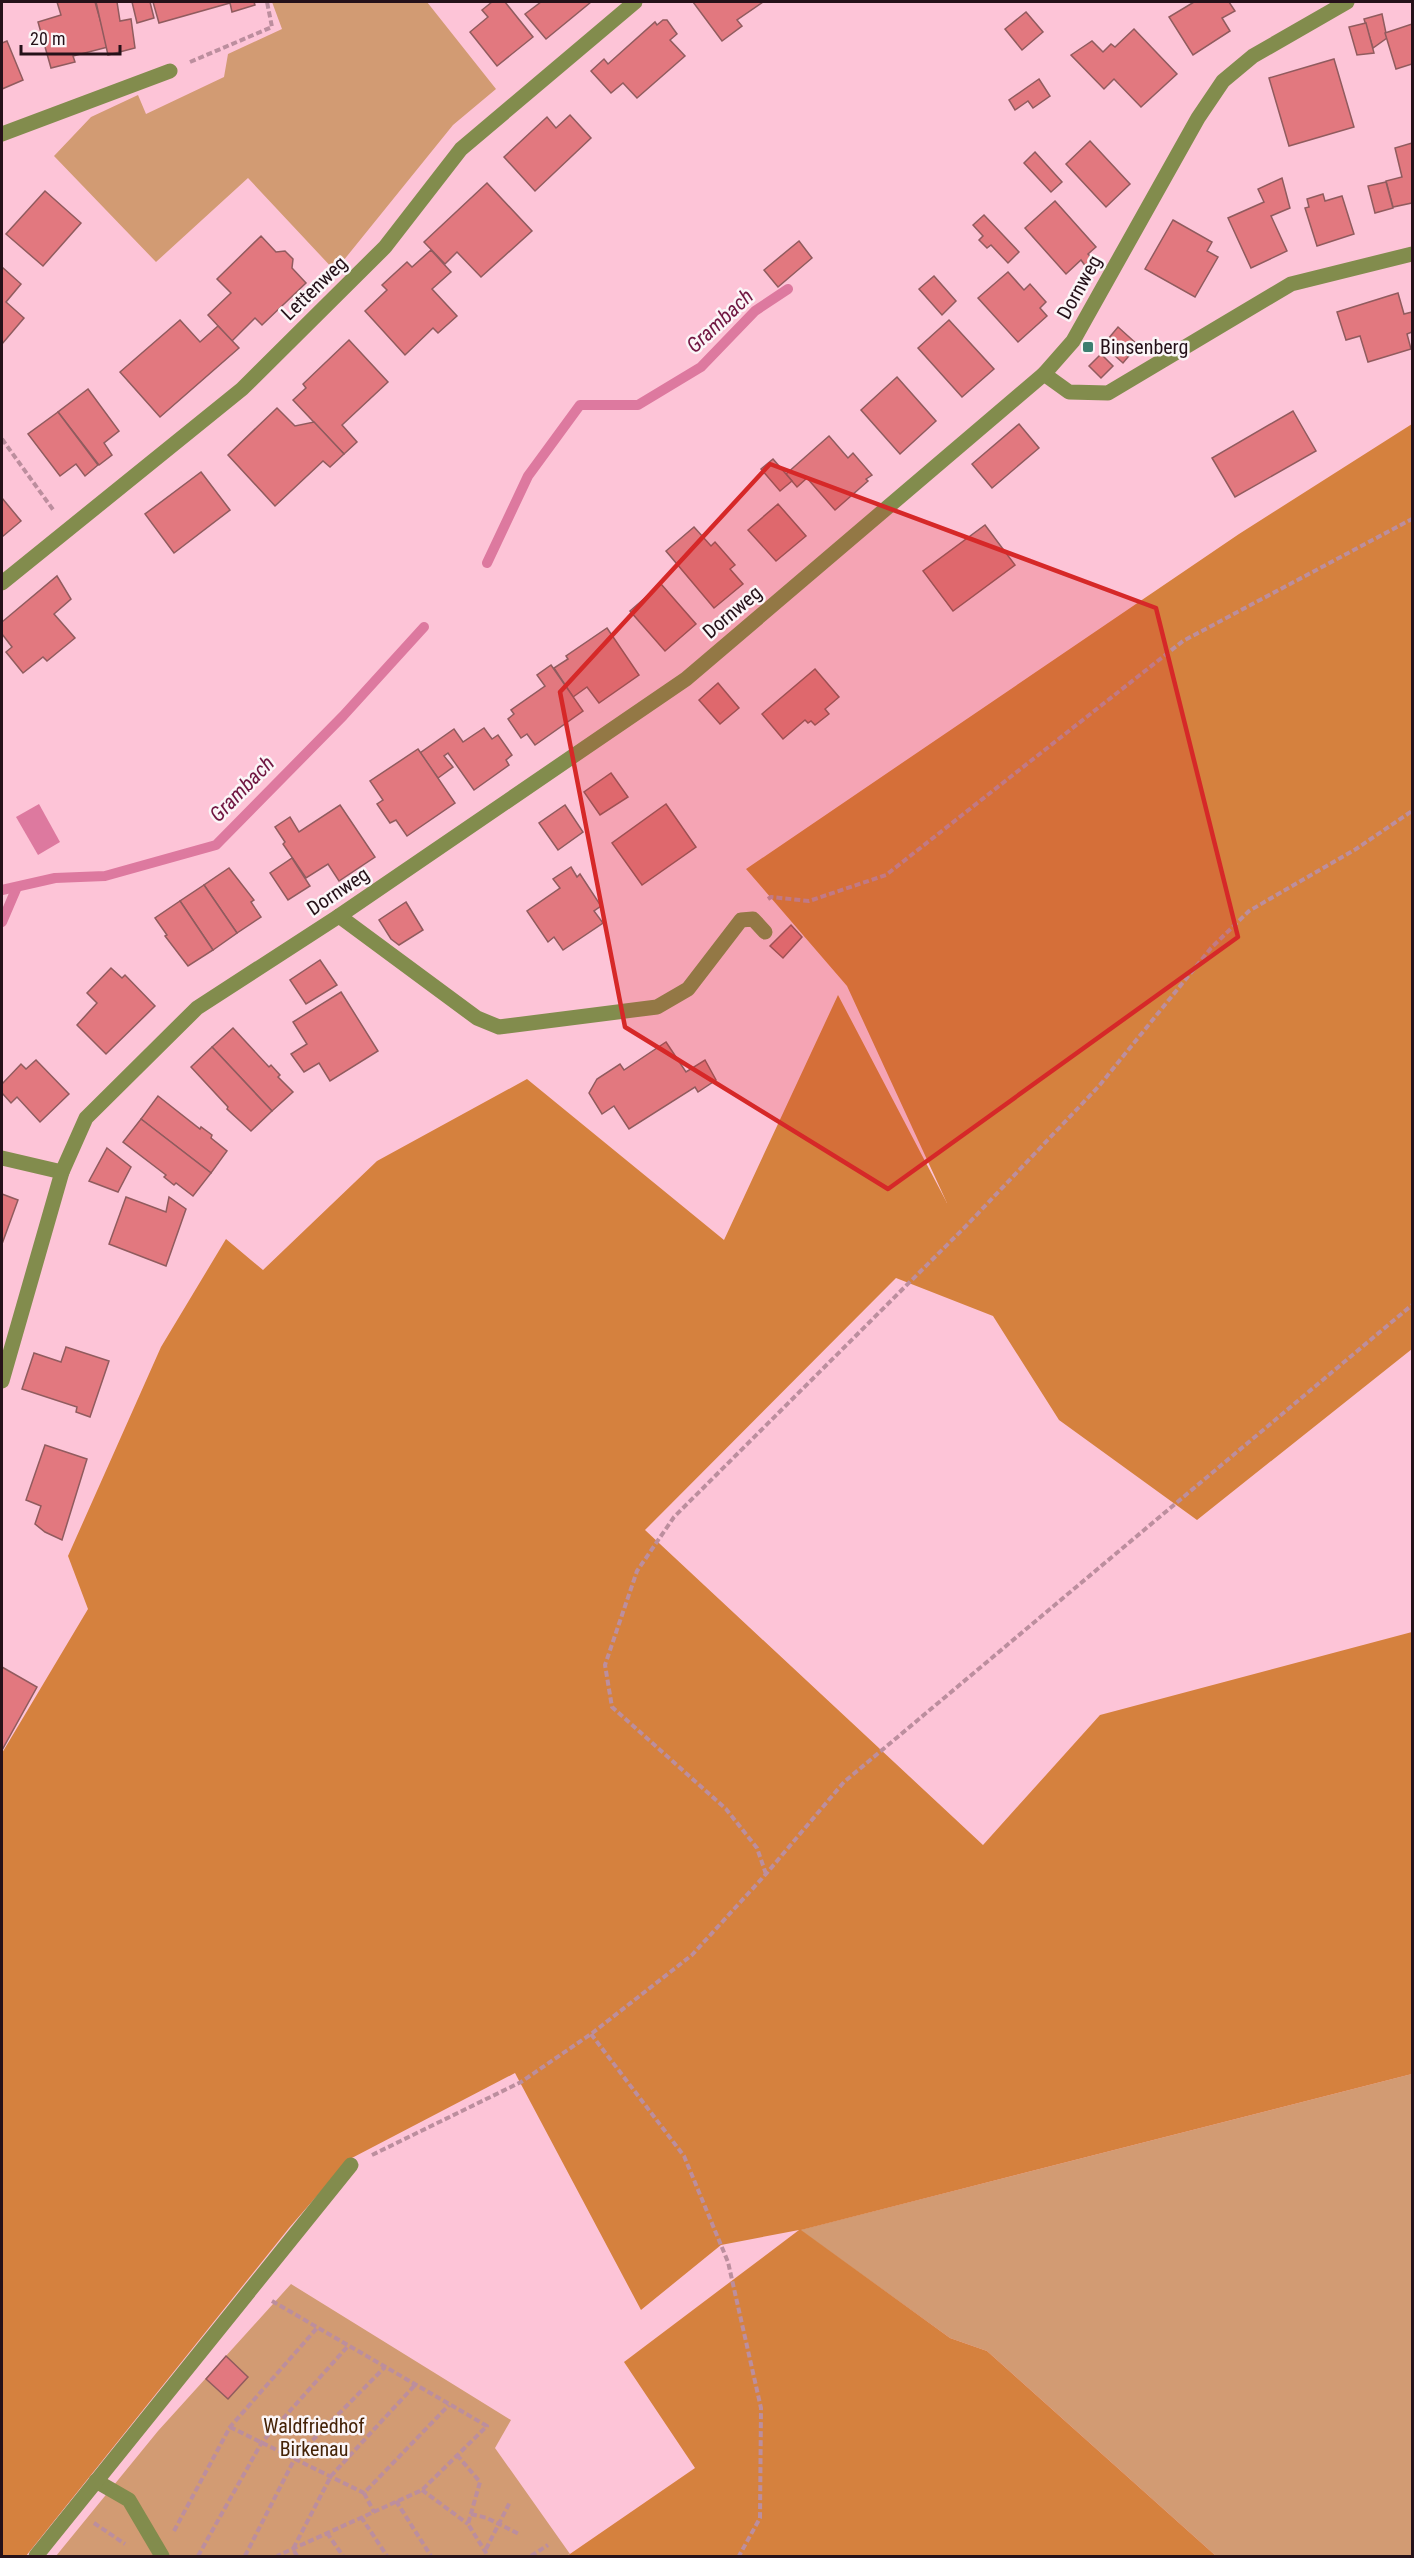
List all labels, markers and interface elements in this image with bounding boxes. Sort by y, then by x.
scale bar [21,18,120,56]
text: 20 m [30,28,65,49]
street label: Lettenweg [276,251,352,325]
street label: Dornweg [1052,251,1106,323]
water label: Grambach [682,284,758,358]
place label: Binsenberg [1100,335,1188,359]
marker: Binsenberg [1081,340,1095,354]
street label: Dornweg [698,580,766,644]
water label: Grambach [205,751,279,827]
street label: Dornweg [302,862,374,920]
park label: Waldfriedhof Birkenau [263,2414,365,2461]

